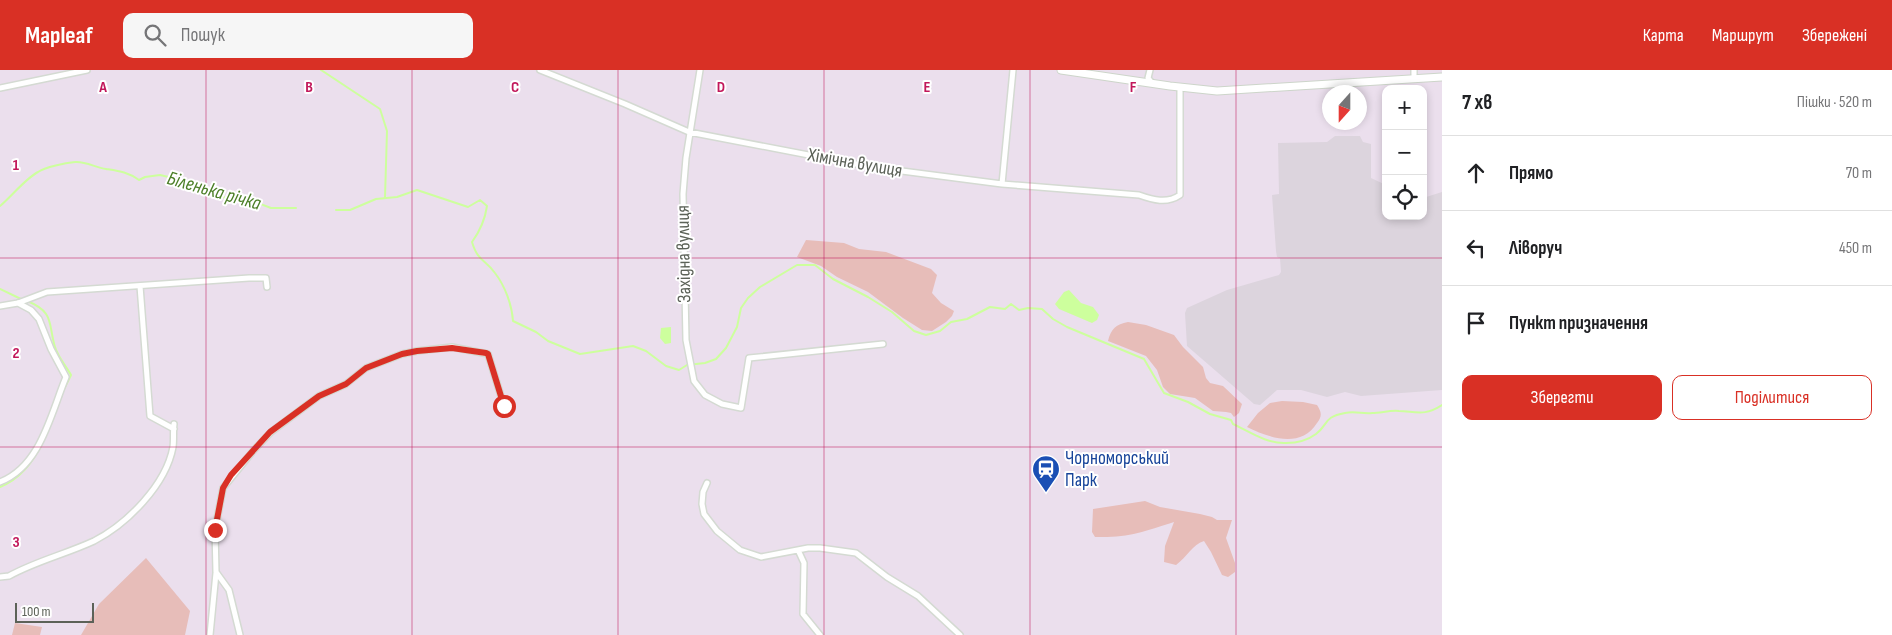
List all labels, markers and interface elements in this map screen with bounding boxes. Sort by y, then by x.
search box [123,13,473,58]
text: Mapleaf [25,21,93,50]
icon: search [141,21,169,49]
text: Пошук [181,24,225,47]
text: Карта [1643,25,1684,46]
text: Маршрут [1712,25,1774,46]
text: Збережені [1802,25,1867,46]
text: A [98,78,107,97]
text: B [305,78,313,97]
text: C [511,78,519,97]
text: D [717,78,725,97]
text: E [924,78,931,97]
text: F [1130,78,1137,97]
north arrow [1322,85,1367,130]
map controls [1382,85,1427,220]
button: + [1382,85,1427,130]
text: 7 хв [1462,90,1492,115]
text: Пішки · 520 m [1797,93,1872,112]
button: − [1382,130,1427,175]
street label: Хімічна вулиця [805,143,904,183]
text: 1 [13,156,20,175]
icon: ahead [1462,159,1490,187]
text: Прямо [1509,162,1553,185]
text: 70 m [1846,164,1872,183]
water label: Біленька річка [164,166,264,216]
button: locate [1382,175,1427,220]
street label: Західна вулиця [672,205,696,303]
icon: left [1462,234,1490,262]
text: Ліворуч [1509,237,1562,260]
text: 450 m [1839,239,1872,258]
icon: arrive [1462,309,1490,337]
text: Пункт призначення [1509,312,1648,335]
text: 2 [12,344,20,363]
button: Зберегти [1462,375,1662,420]
button: Поділитися [1672,375,1872,420]
route start [493,395,516,418]
place label: Чорноморський Парк [1065,447,1169,492]
station icon: Чорноморський Парк [1031,454,1061,493]
route end [204,519,227,542]
text: 3 [12,533,20,552]
scale bar [15,600,94,623]
text: 100 m [22,603,51,620]

